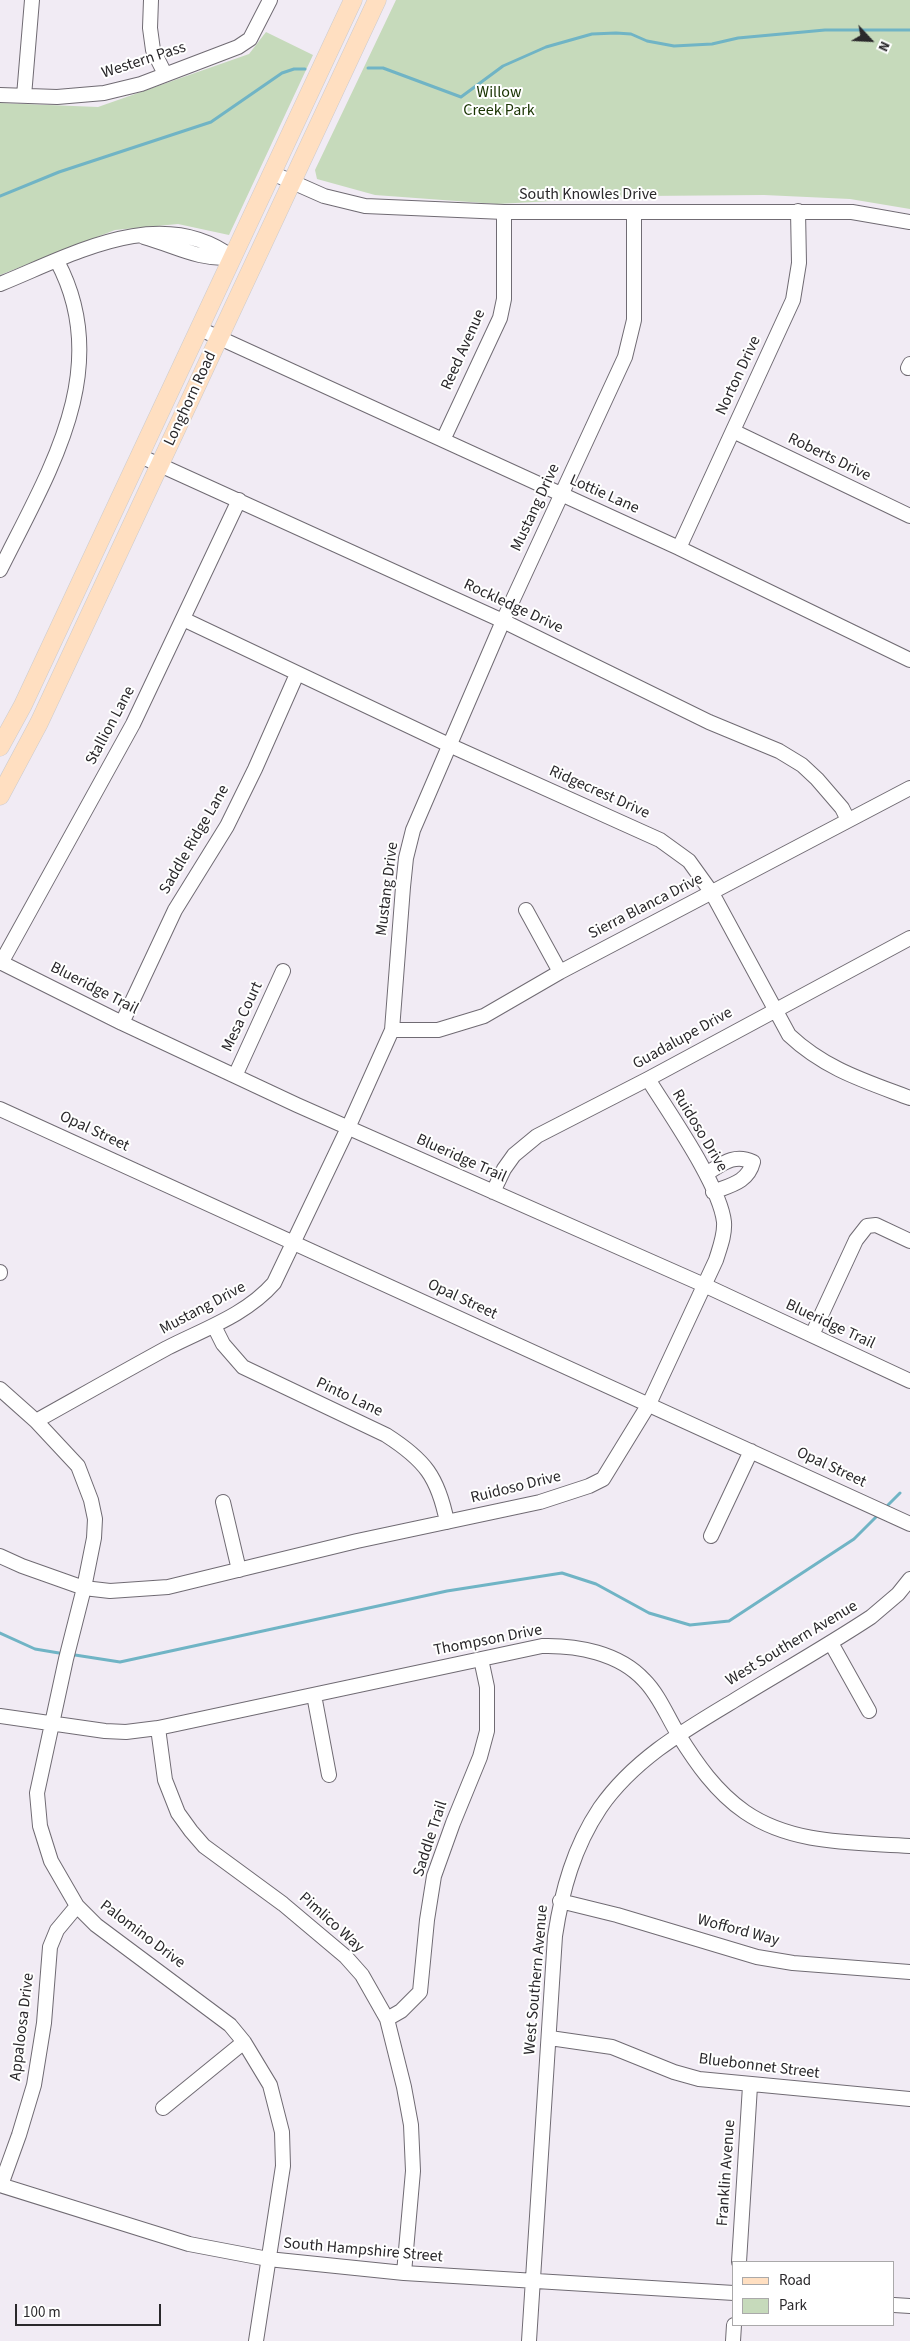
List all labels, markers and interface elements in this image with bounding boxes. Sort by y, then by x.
north arrow [845,15,895,65]
street label: Western Pass [99,38,189,84]
text: N [873,38,895,55]
park label: Willow Creek Park [463,83,535,121]
street label: South Knowles Drive [519,185,657,205]
street label: Reed Avenue [438,307,490,393]
street label: Norton Drive [712,333,766,419]
street label: Longhorn Road [161,349,221,449]
street label: Roberts Drive [784,430,874,486]
street label: Mustang Drive [507,461,565,555]
street label: Lottie Lane [566,471,642,519]
street label: Rockledge Drive [460,576,566,638]
street label: Stallion Lane [82,683,140,769]
street label: Ridgecrest Drive [546,762,652,824]
street label: Saddle Ridge Lane [156,782,234,898]
street label: Mustang Drive [373,841,403,937]
street label: Sierra Blanca Drive [586,870,706,944]
street label: Blueridge Trail [47,959,141,1019]
street label: Mesa Court [218,979,268,1055]
street label: Guadalupe Drive [630,1004,736,1074]
street label: Ruidoso Drive [667,1086,731,1176]
street label: Opal Street [56,1108,132,1156]
street label: Blueridge Trail [413,1131,509,1187]
street label: Opal Street [424,1276,500,1324]
street label: Mustang Drive [157,1278,249,1340]
street label: Blueridge Trail [782,1296,878,1354]
street label: Pinto Lane [313,1374,385,1422]
street label: Opal Street [793,1444,869,1492]
street label: Ruidoso Drive [469,1467,563,1509]
street label: West Southern Avenue [723,1597,861,1691]
street label: Thompson Drive [432,1621,544,1661]
street label: Saddle Trail [410,1799,452,1879]
street label: Pimlico Way [294,1889,368,1957]
street label: Palomino Drive [96,1897,188,1973]
street label: West Southern Avenue [521,1904,553,2056]
street label: Wofford Way [695,1911,781,1951]
street label: Appaloosa Drive [7,1972,39,2082]
street label: Bluebonnet Street [697,2050,821,2084]
street label: Franklin Avenue [714,2119,740,2227]
street label: South Hampshire Street [283,2234,443,2268]
legend [732,2261,895,2326]
text: Road [779,2270,811,2291]
scale bar [18,2294,164,2326]
text: Park [779,2295,807,2316]
text: 100 m [23,2302,61,2323]

